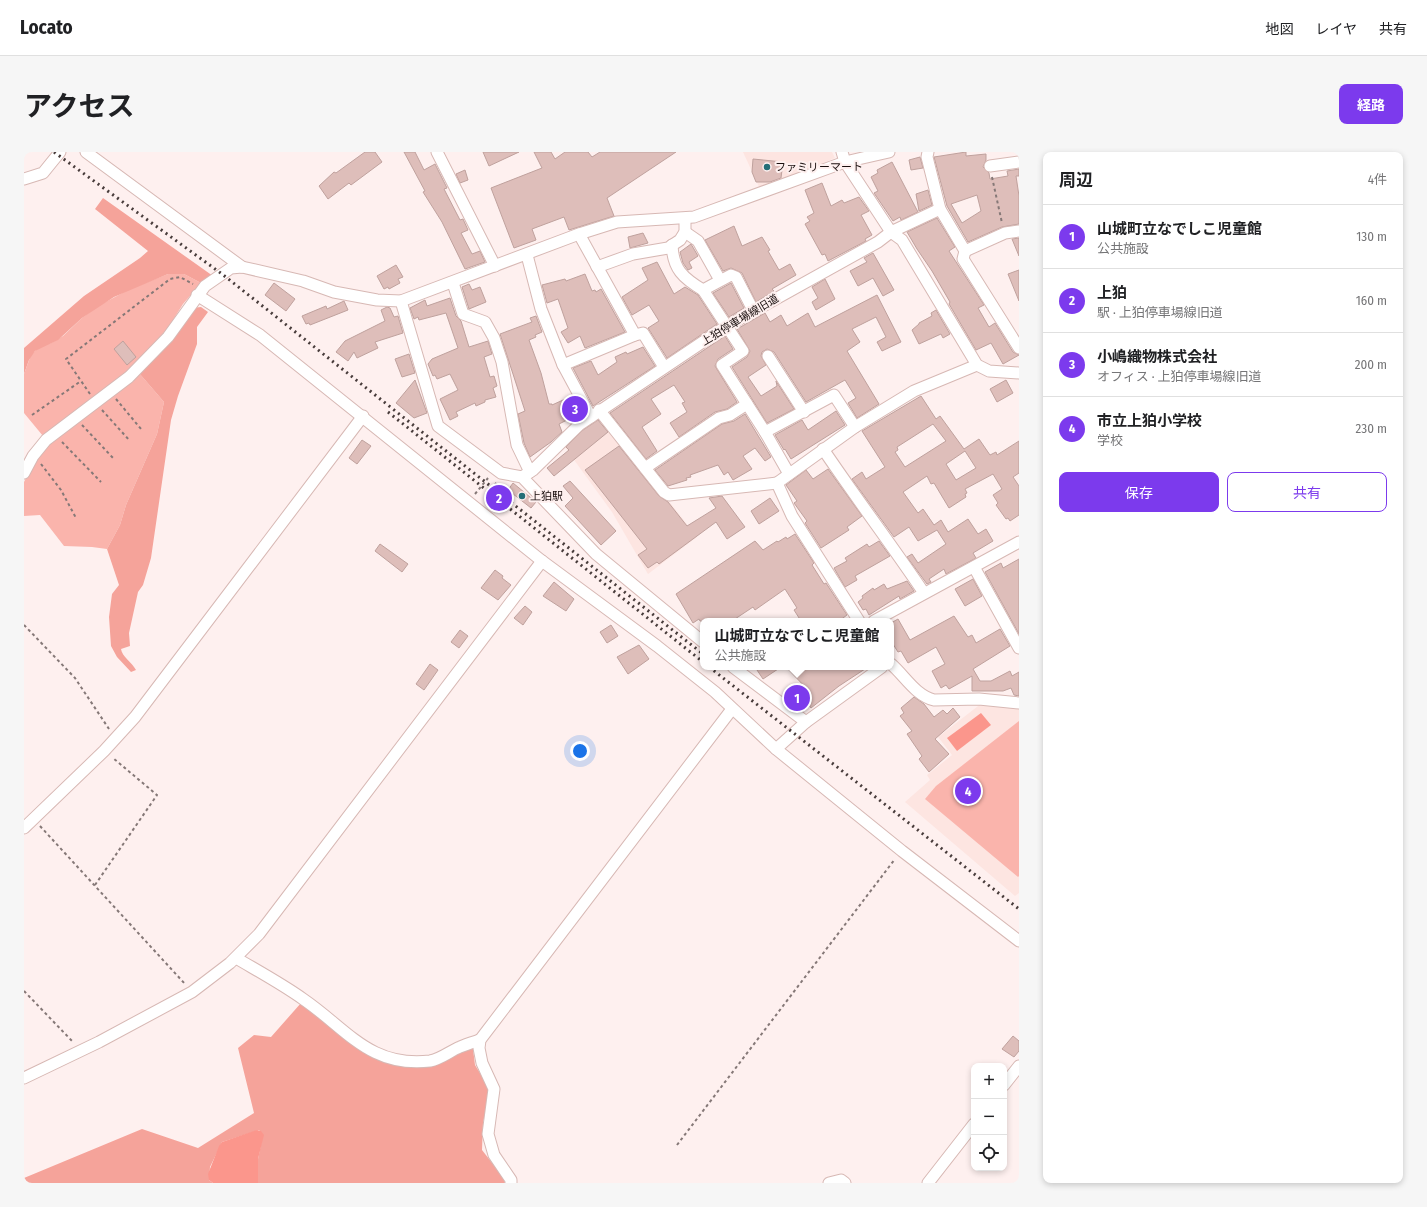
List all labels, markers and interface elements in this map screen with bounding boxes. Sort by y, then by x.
text: Locato [20,16,73,39]
text: 地図 [1265,21,1293,38]
text: レイヤ [1315,21,1357,38]
text: 共有 [1379,21,1407,38]
button: 経路 [1339,84,1403,124]
text: アクセス [24,90,135,123]
place label: ファミリーマート [775,161,863,174]
marker: ファミリーマート [762,162,772,172]
text: 周辺 [1059,170,1093,191]
text: 4件 [1368,172,1387,187]
text: 山城町立なでしこ児童館 [1097,220,1262,238]
text: 1 [1069,229,1075,244]
text: 130 m [1356,229,1387,244]
text: 公共施設 [1097,241,1149,256]
text: 上狛 [1097,284,1127,302]
street label: 上狛停車場線旧道 [699,292,781,348]
text: 2 [1069,293,1075,308]
text: 160 m [1356,293,1387,308]
text: 駅 · 上狛停車場線旧道 [1097,305,1223,320]
text: 小嶋織物株式会社 [1097,348,1217,366]
text: 3 [1069,357,1075,372]
text: 200 m [1355,357,1387,372]
text: オフィス · 上狛停車場線旧道 [1097,369,1262,384]
pin: 3 [562,394,588,424]
text: 市立上狛小学校 [1097,412,1202,430]
text: 4 [1069,421,1075,436]
text: 230 m [1356,421,1387,436]
text: 学校 [1097,433,1123,448]
button: 保存 [1059,472,1219,512]
button: 共有 [1227,472,1387,512]
pin: 2 [486,483,512,513]
place label: 上狛駅 [530,490,563,503]
marker: 上狛駅 [517,491,527,501]
popup [700,618,894,670]
text: 山城町立なでしこ児童館 [714,627,880,645]
text: 公共施設 [714,648,767,663]
pin: 1 [784,683,810,713]
your location [570,741,590,761]
pin: 4 [955,776,981,806]
map controls [971,1063,1007,1171]
button: + [971,1063,1007,1099]
button: − [971,1099,1007,1135]
button: locate [971,1135,1007,1171]

